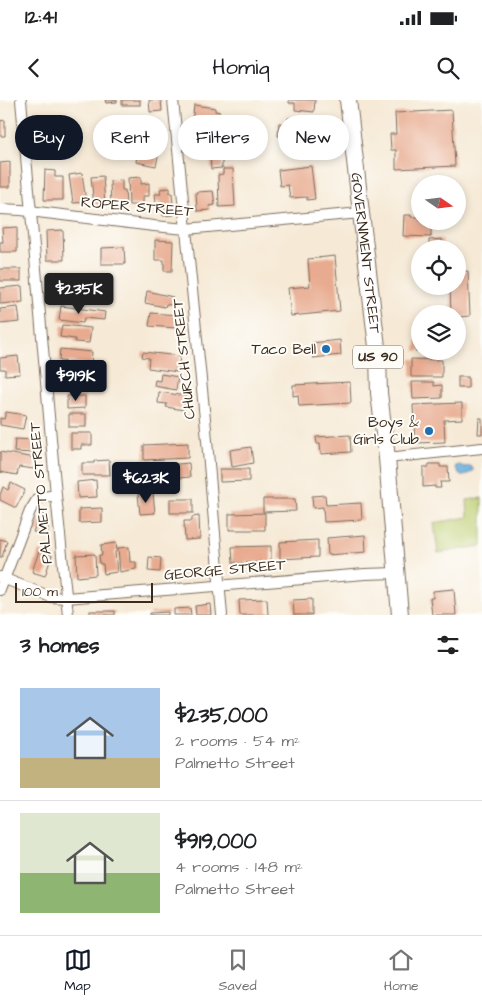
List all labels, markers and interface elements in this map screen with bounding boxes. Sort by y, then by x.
text: 12:41 [25,4,57,31]
text: Homiq [212,52,270,83]
icon: back [20,54,48,82]
icon: search [434,54,462,82]
chip: Buy [15,115,83,160]
chip: Rent [93,115,168,160]
chip: Filters [178,115,268,160]
chip: New [278,115,349,160]
street label: GOVERNMENT STREET [346,171,386,335]
north arrow [411,175,466,230]
map controls [411,175,466,360]
street label: ROPER STREET [80,192,195,222]
button: locate [411,240,466,295]
pin: $235K [44,272,114,315]
text: $235K [55,278,103,300]
street label: CHURCH STREET [167,297,201,420]
button: layers [411,305,466,360]
place label: Taco Bell [252,339,316,360]
marker: Taco Bell [320,343,332,355]
road number: US 90 [353,346,403,368]
pin: $919K [41,360,111,402]
text: $919K [57,365,95,387]
place label: Boys & Girls Club [353,412,420,450]
street label: PALMETTO STREET [24,421,58,565]
marker: Boys & Girls Club [423,425,435,437]
pin: $623K [111,462,181,504]
text: $623K [123,467,169,489]
street label: GEORGE STREET [163,554,287,586]
scale bar [15,580,152,603]
text: 100 m [22,582,58,602]
text: 3 homes [20,631,100,660]
icon: filters [434,631,462,659]
text: $235,000 [175,701,268,730]
icon: home [60,708,120,768]
text: 2 rooms · 54 m² [175,730,300,752]
text: Palmetto Street [175,752,295,774]
text: $919,000 [175,827,257,856]
icon: home [60,833,120,893]
text: 4 rooms · 148 m² [175,856,303,878]
text: Palmetto Street [175,878,295,900]
tab: Map [64,946,92,996]
tab: Saved [219,946,257,996]
tab: Home [384,946,418,996]

